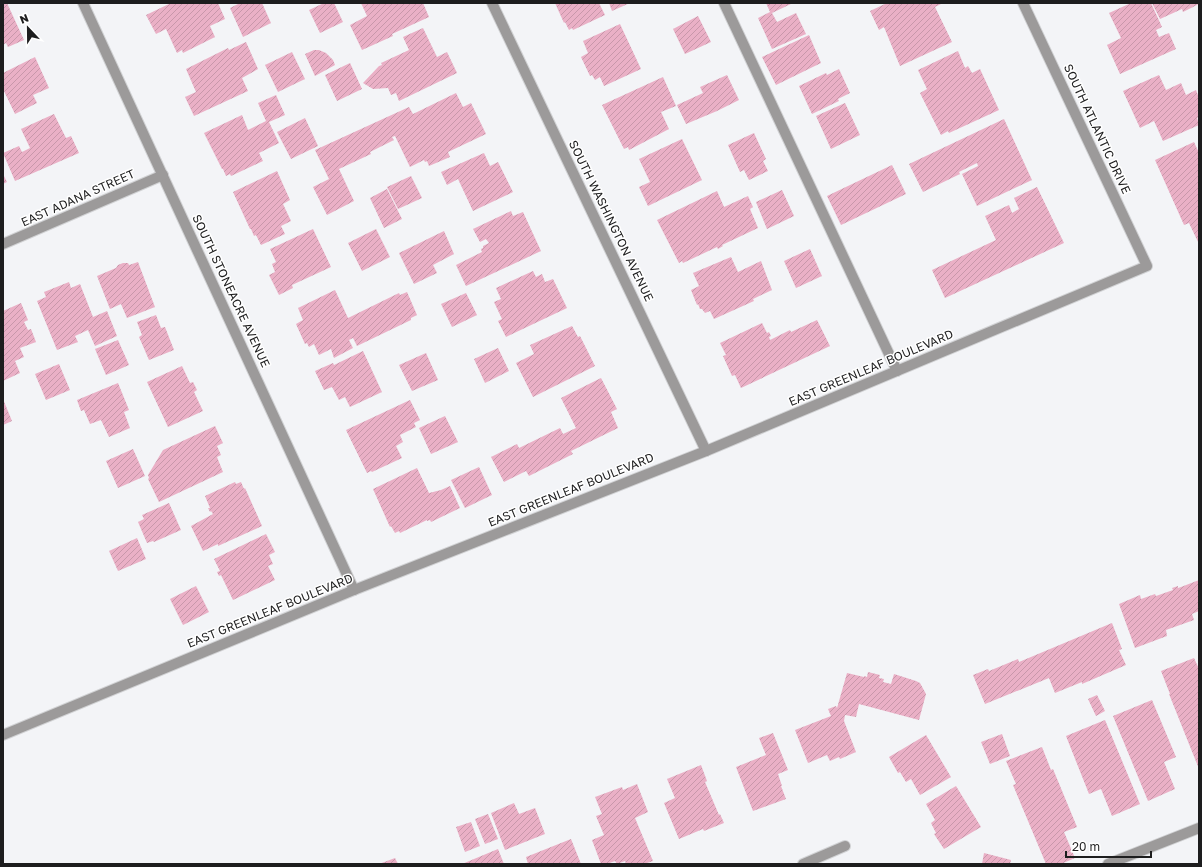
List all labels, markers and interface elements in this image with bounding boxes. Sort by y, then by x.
north arrow [8,8,48,48]
text: N [18,11,30,26]
street label: SOUTH ATLANTIC DRIVE [1061,61,1134,196]
street label: SOUTH WASHINGTON AVENUE [566,138,657,304]
street label: EAST ADANA STREET [19,165,138,229]
street label: SOUTH STONEACRE AVENUE [189,212,274,370]
street label: EAST GREENLEAF BOULEVARD [786,326,955,409]
street label: EAST GREENLEAF BOULEVARD [486,449,656,530]
street label: EAST GREENLEAF BOULEVARD [185,570,355,651]
scale bar [1066,833,1151,859]
text: 20 m [1072,839,1100,854]

